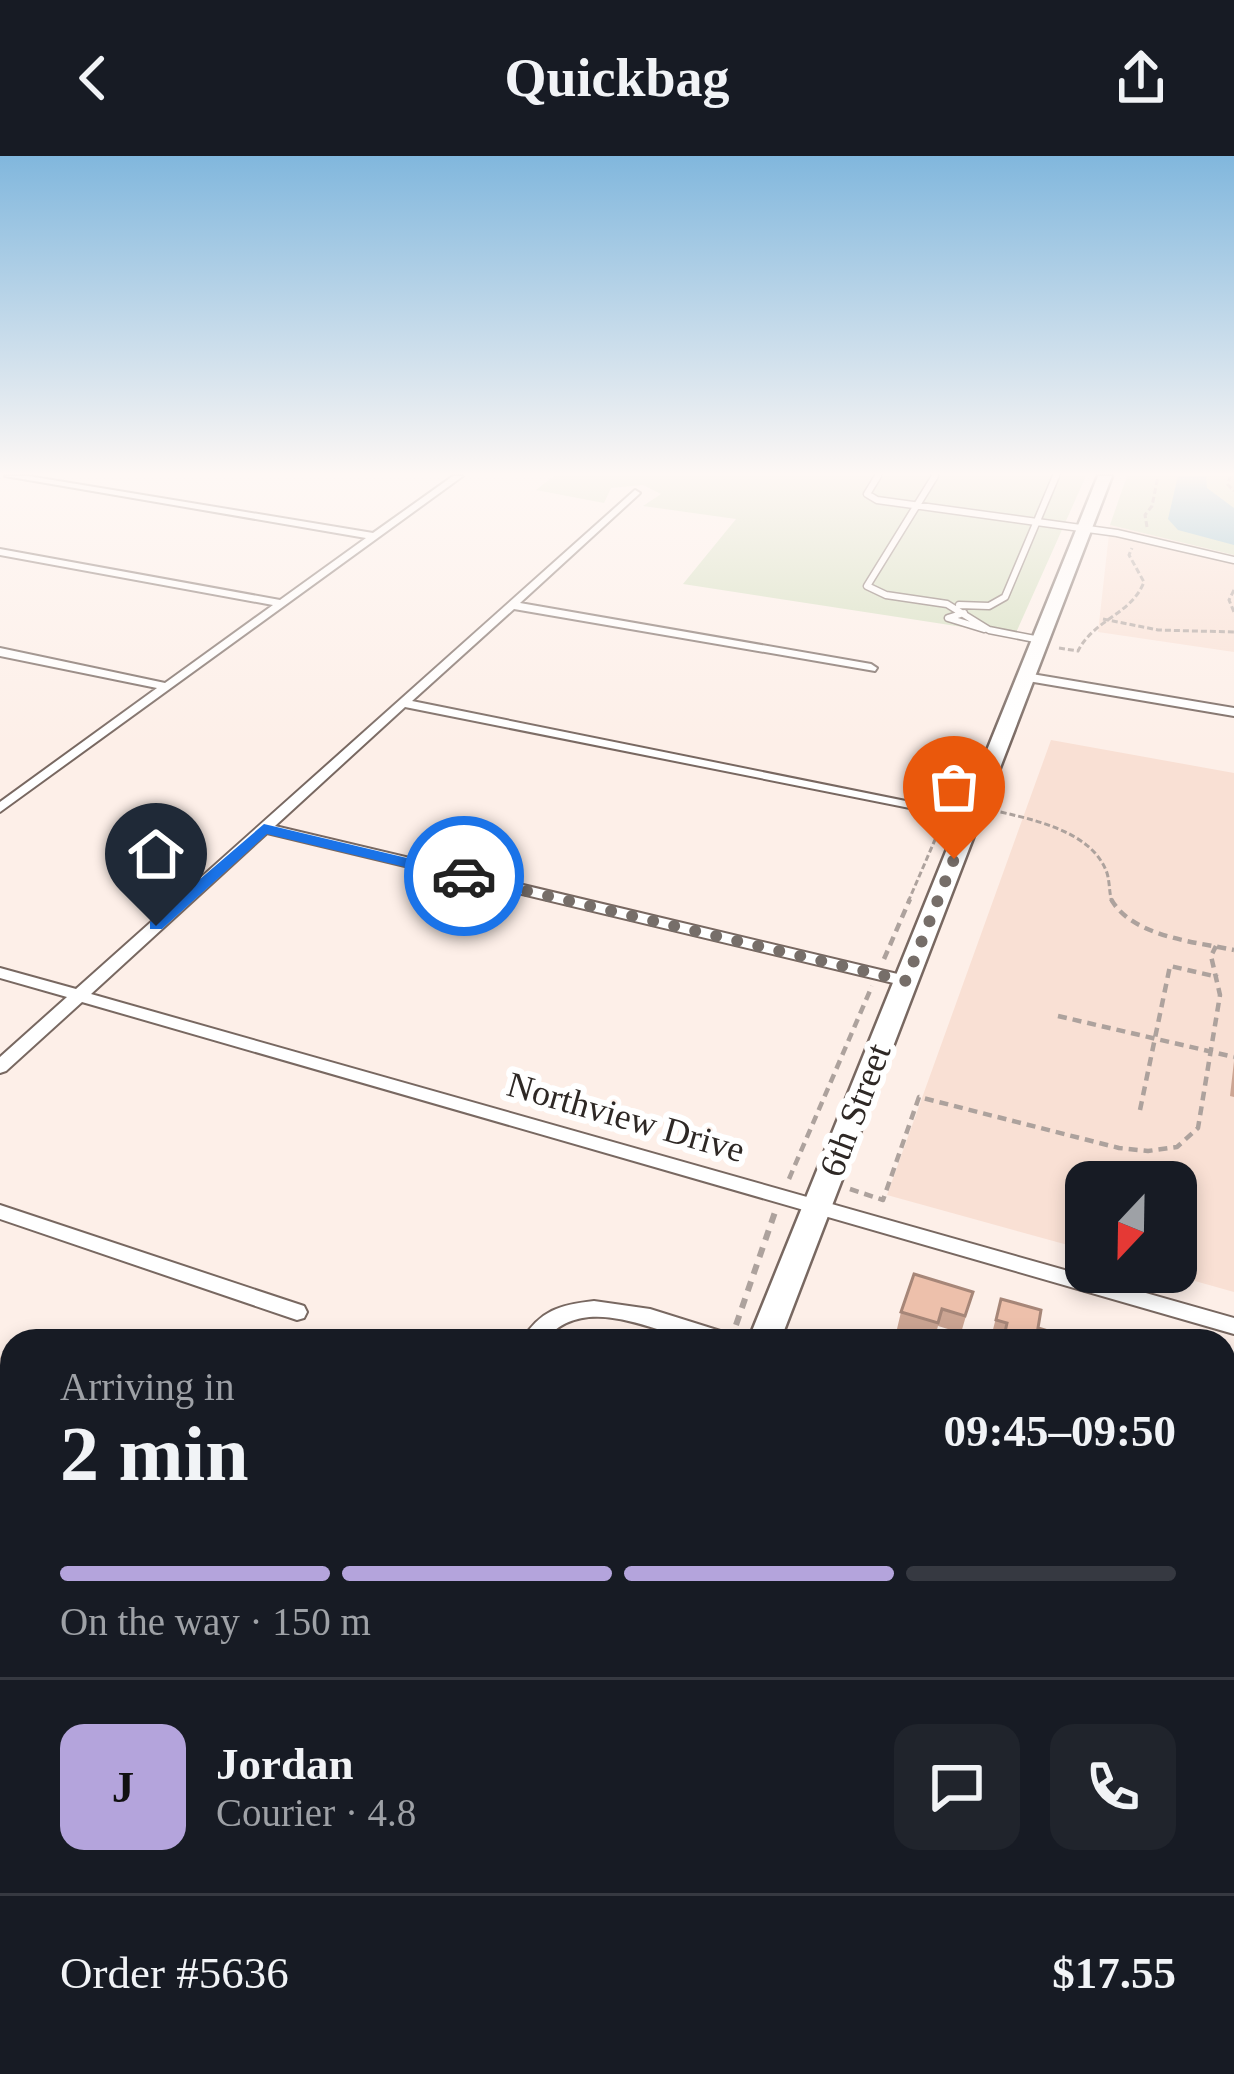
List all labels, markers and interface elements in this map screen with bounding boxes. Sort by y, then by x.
icon: back [60,45,126,111]
icon: share [1108,45,1174,111]
text: Quickbag [504,48,730,108]
pin [903,736,1005,859]
icon: bag [921,754,987,820]
pin [105,803,207,926]
courier [404,816,524,936]
icon: home [123,821,189,887]
icon: car [431,843,497,909]
street label: 6th Street [811,1038,899,1182]
street label: Northview Drive [503,1064,749,1170]
north arrow [1065,1161,1197,1293]
map controls [1065,1161,1197,1293]
text: Arriving in [60,1365,234,1408]
text: 09:45–09:50 [944,1406,1176,1456]
text: 2 min [60,1410,249,1497]
text: On the way · 150 m [60,1600,371,1643]
button: chat [894,1724,1020,1850]
button: phone [1050,1724,1176,1850]
text: Jordan [216,1739,354,1789]
text: J [112,1762,134,1812]
text: Courier · 4.8 [216,1791,416,1834]
text: Order #5636 [60,1948,289,1998]
text: $17.55 [1052,1948,1176,1998]

